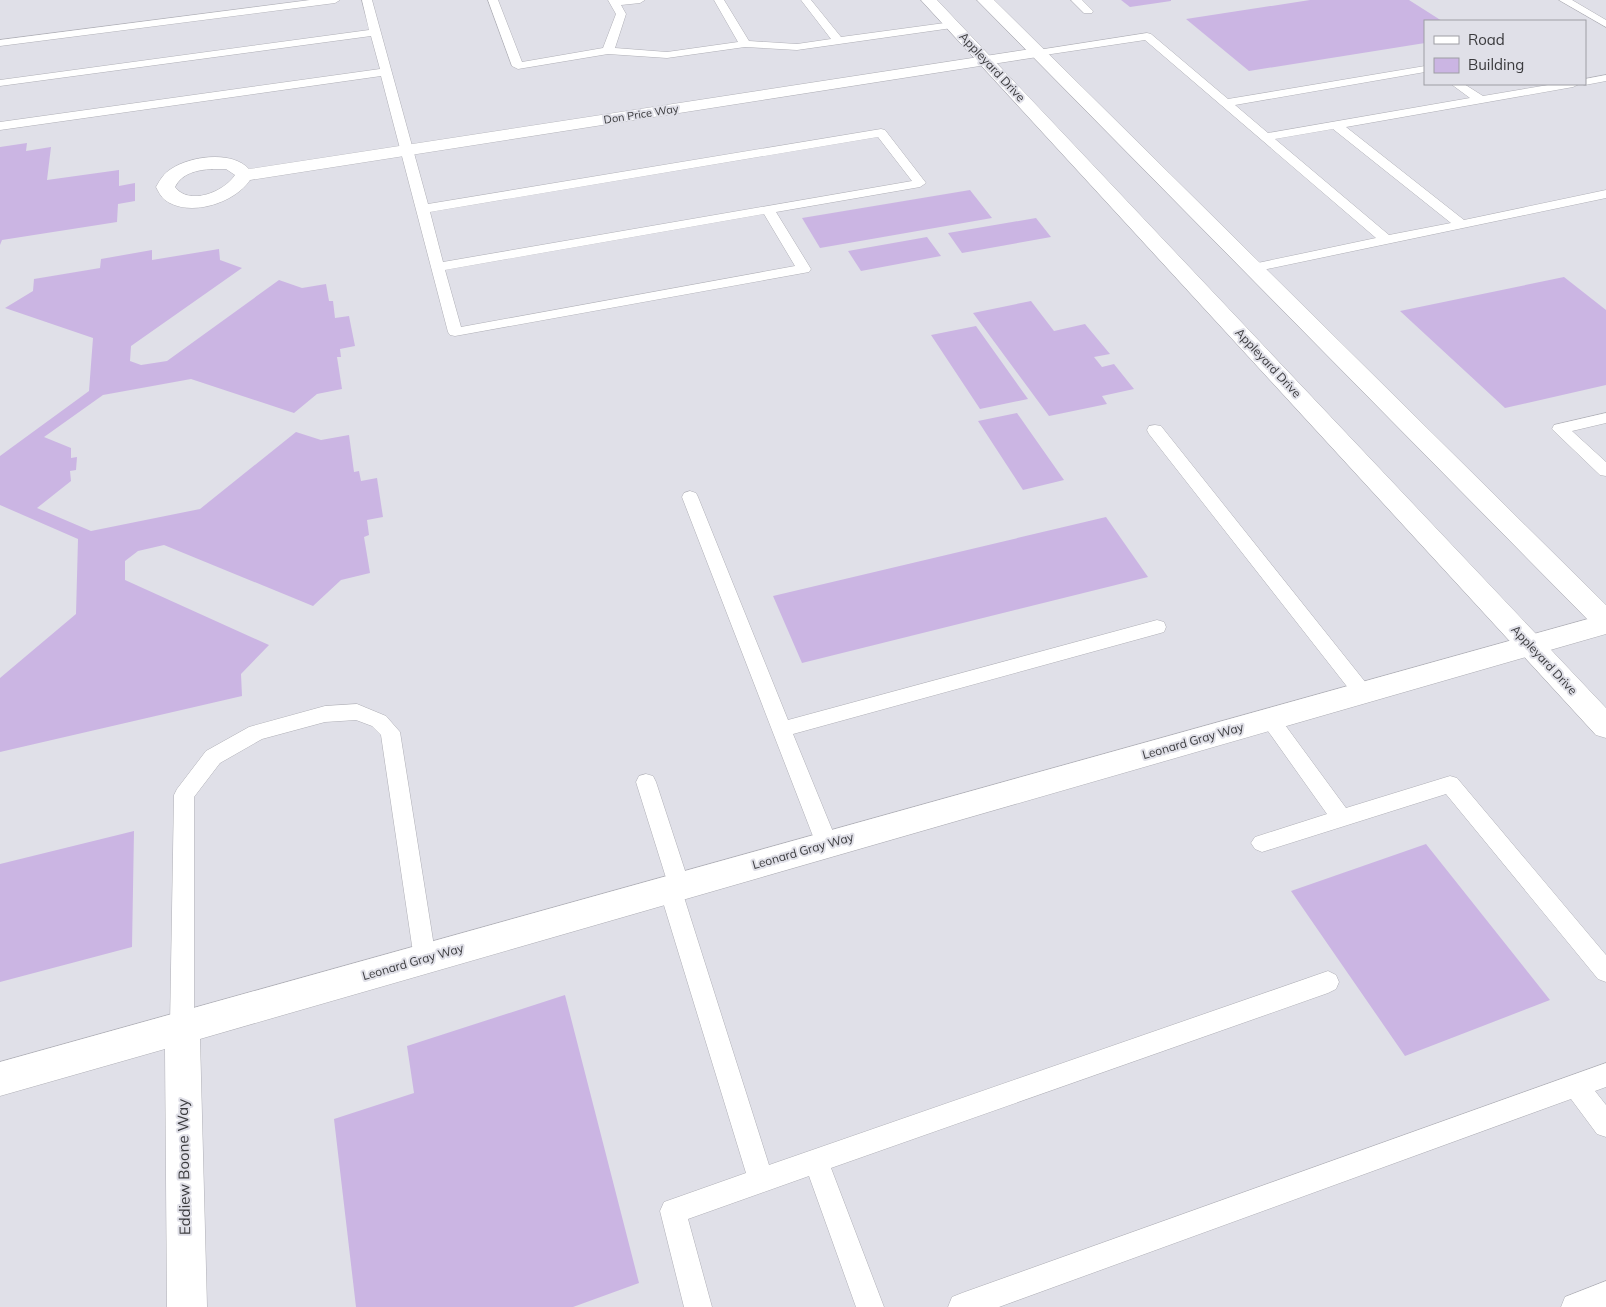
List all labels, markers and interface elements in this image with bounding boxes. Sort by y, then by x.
legend [1424,20,1586,85]
street label: Appleyard Drive [956,29,1028,105]
text: Road [1468,30,1505,49]
text: Building [1468,55,1524,74]
street label: Don Price Way [603,101,680,127]
street label: Appleyard Drive [1232,325,1304,401]
street label: Appleyard Drive [1508,622,1580,698]
street label: Leonard Gray Way [1141,719,1246,762]
street label: Leonard Gray Way [751,829,856,872]
street label: Leonard Gray Way [361,940,466,983]
street label: Eddiew Boone Way [173,1099,194,1235]

